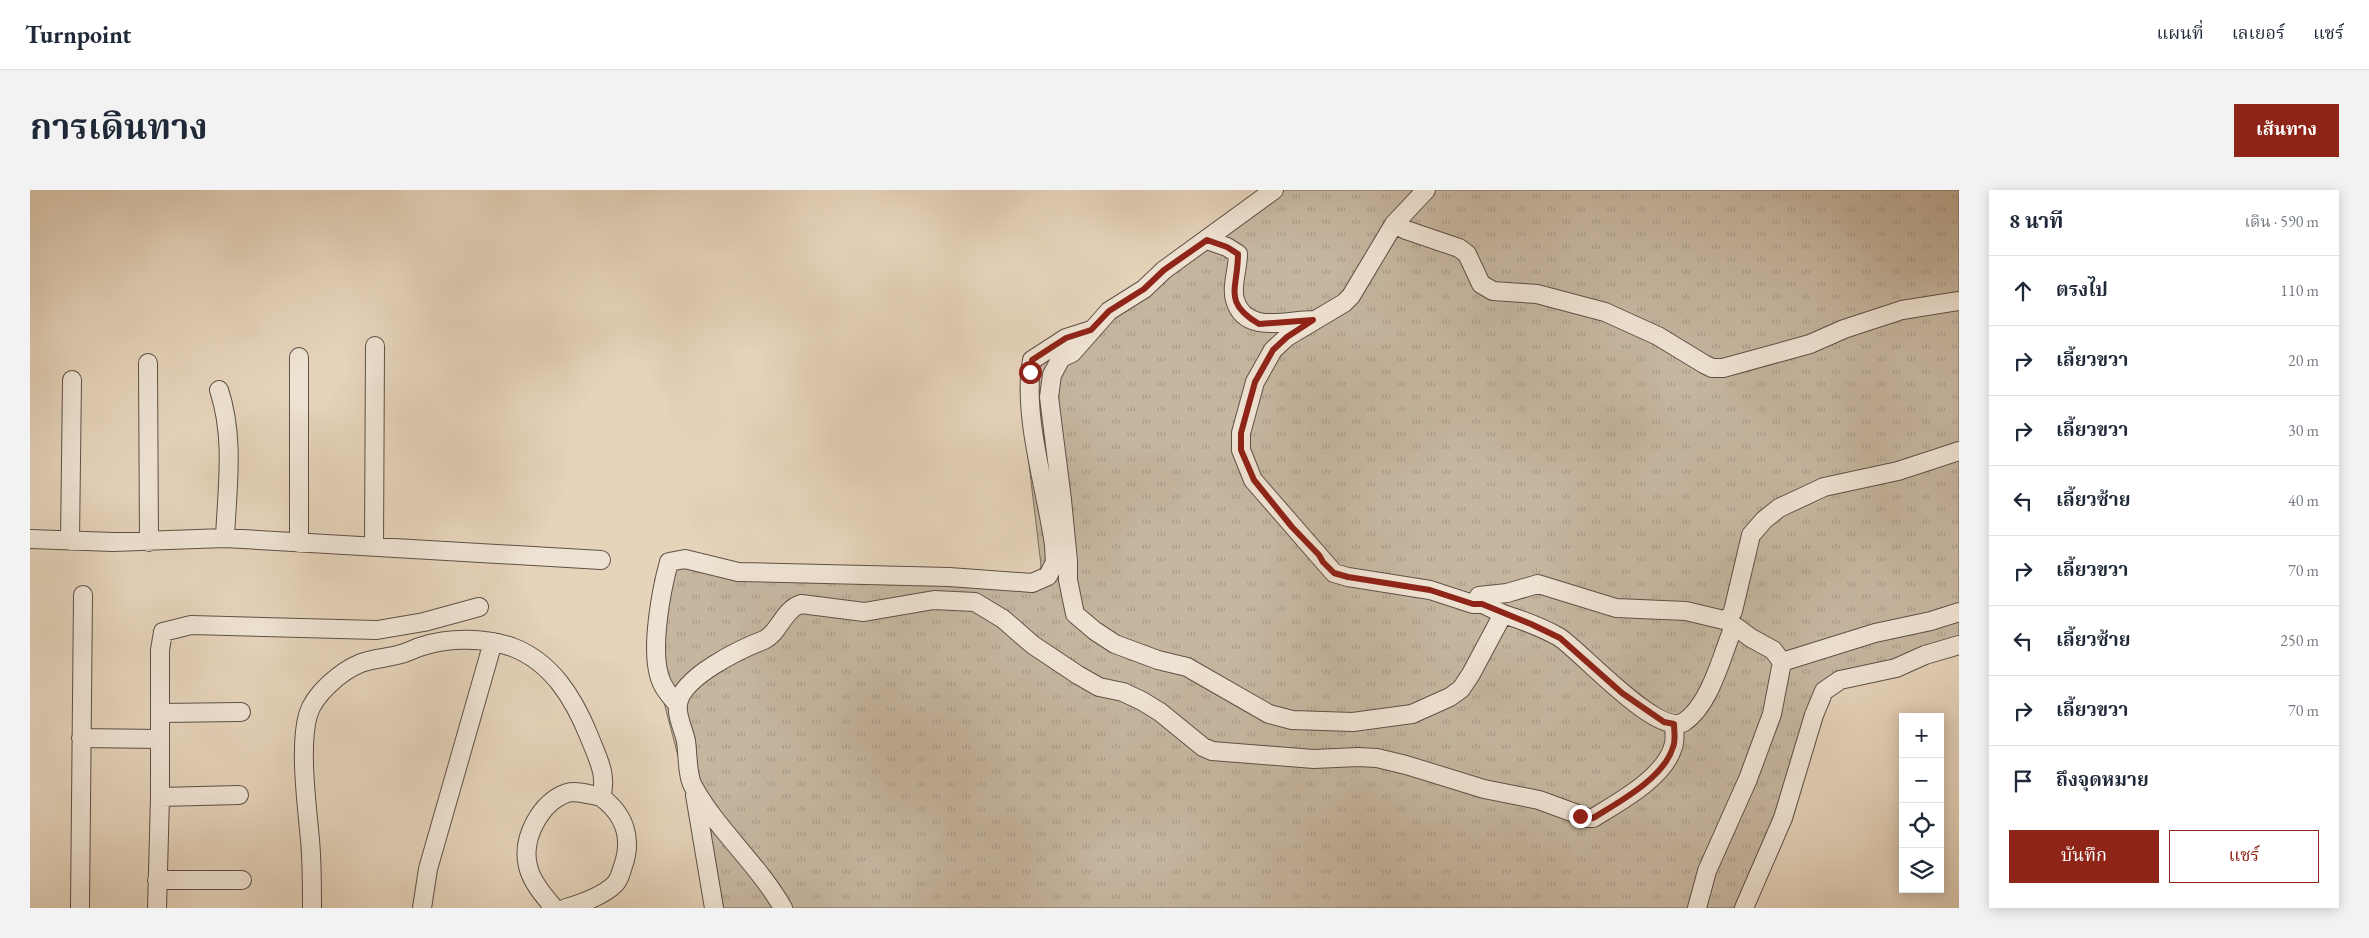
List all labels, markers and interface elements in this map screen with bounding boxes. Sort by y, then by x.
text: Turnpoint [25,19,131,50]
text: แผนที่ [2156,21,2204,44]
text: เลเยอร์ [2232,21,2285,44]
text: แชร์ [2313,21,2344,44]
text: การเดินทาง [30,104,208,149]
button: เส้นทาง [2234,104,2339,157]
text: 8 นาที [2009,207,2063,234]
text: เดิน · 590 m [2244,211,2319,232]
icon: ahead [2009,277,2037,305]
text: ตรงไป [2056,277,2108,302]
text: 110 m [2280,280,2319,301]
icon: right [2009,347,2037,375]
text: เลี้ยวขวา [2056,347,2128,372]
text: 20 m [2288,350,2319,371]
route start [1019,361,1042,384]
icon: right [2009,417,2037,445]
text: เลี้ยวขวา [2056,417,2128,442]
text: 30 m [2288,420,2319,441]
icon: left [2009,487,2037,515]
text: เลี้ยวซ้าย [2056,487,2130,512]
text: 40 m [2288,490,2319,511]
icon: right [2009,557,2037,585]
text: เลี้ยวขวา [2056,557,2128,582]
text: 70 m [2288,560,2319,581]
icon: left [2009,627,2037,655]
text: เลี้ยวซ้าย [2056,627,2130,652]
text: 250 m [2280,630,2319,651]
icon: right [2009,697,2037,725]
text: เลี้ยวขวา [2056,697,2128,722]
text: 70 m [2288,700,2319,721]
map controls [1899,713,1944,893]
button: + [1899,713,1944,758]
button: − [1899,758,1944,803]
icon: arrive [2009,767,2037,795]
text: ถึงจุดหมาย [2056,767,2149,792]
button: locate [1899,803,1944,848]
route end [1569,805,1592,828]
button: บันทึก [2009,830,2159,883]
button: แชร์ [2169,830,2319,883]
button: layers [1899,848,1944,893]

